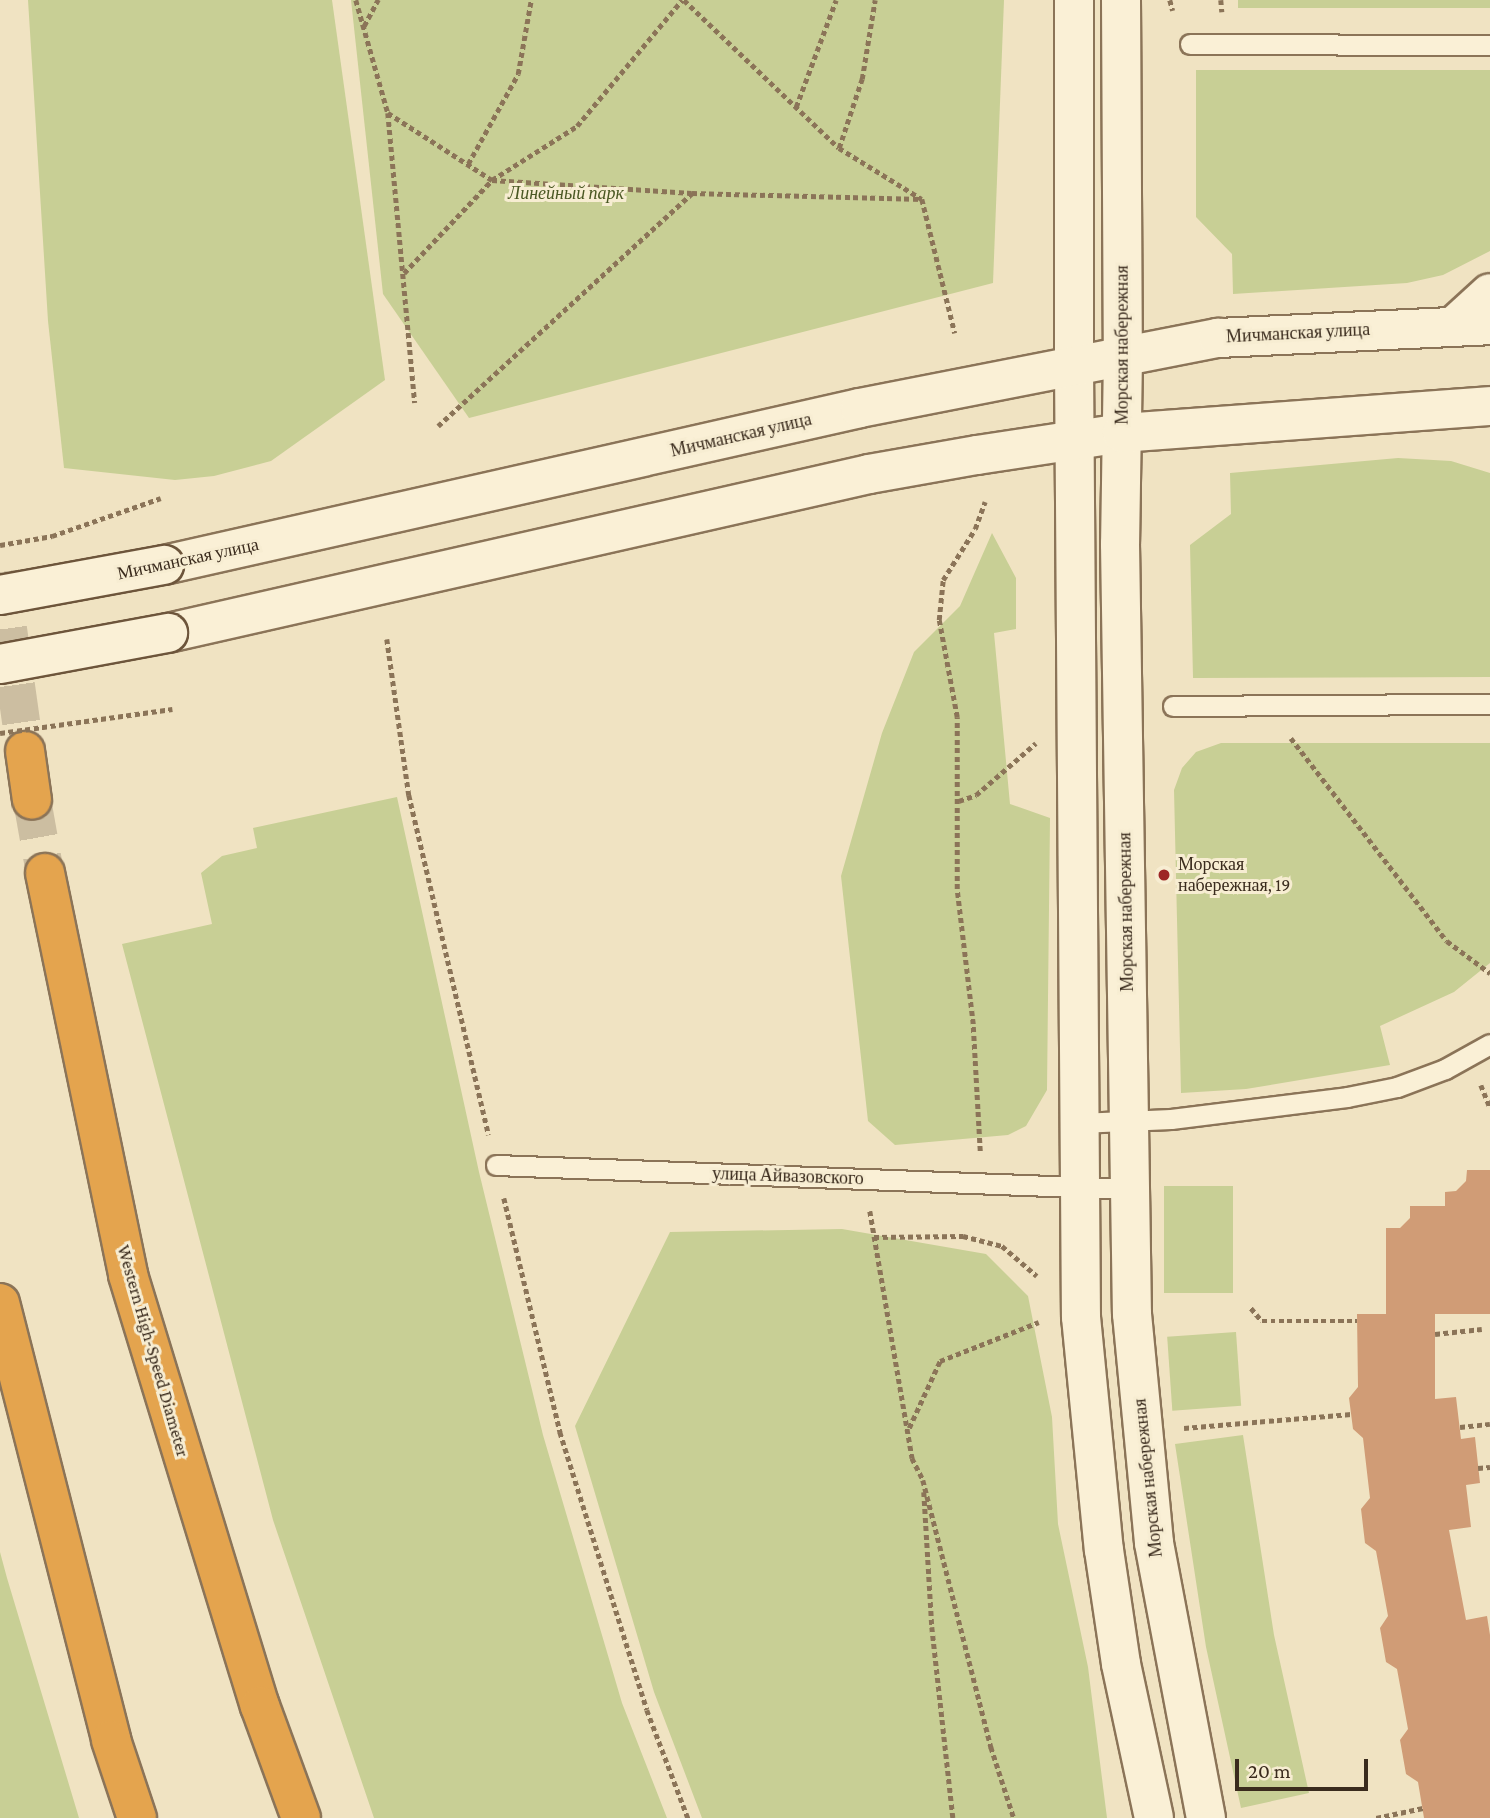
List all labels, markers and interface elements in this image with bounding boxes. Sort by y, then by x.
park label: Линейный парк [508,182,624,204]
street label: Морская набережная [1111,265,1133,425]
street label: Мичманская улица [1225,318,1371,348]
street label: Мичманская улица [668,408,814,462]
street label: Мичманская улица [115,533,261,585]
street label: Морская набережная [1114,832,1138,992]
place label: Морская набережная, 19 [1178,854,1290,896]
marker: Морская набережная, 19 [1156,867,1172,883]
street label: улица Айвазовского [712,1163,864,1189]
street label: Western High-Speed Diameter [112,1243,194,1459]
street label: Морская набережная [1129,1398,1167,1558]
scale bar [1238,1744,1371,1788]
text: 20 m [1248,1759,1291,1783]

